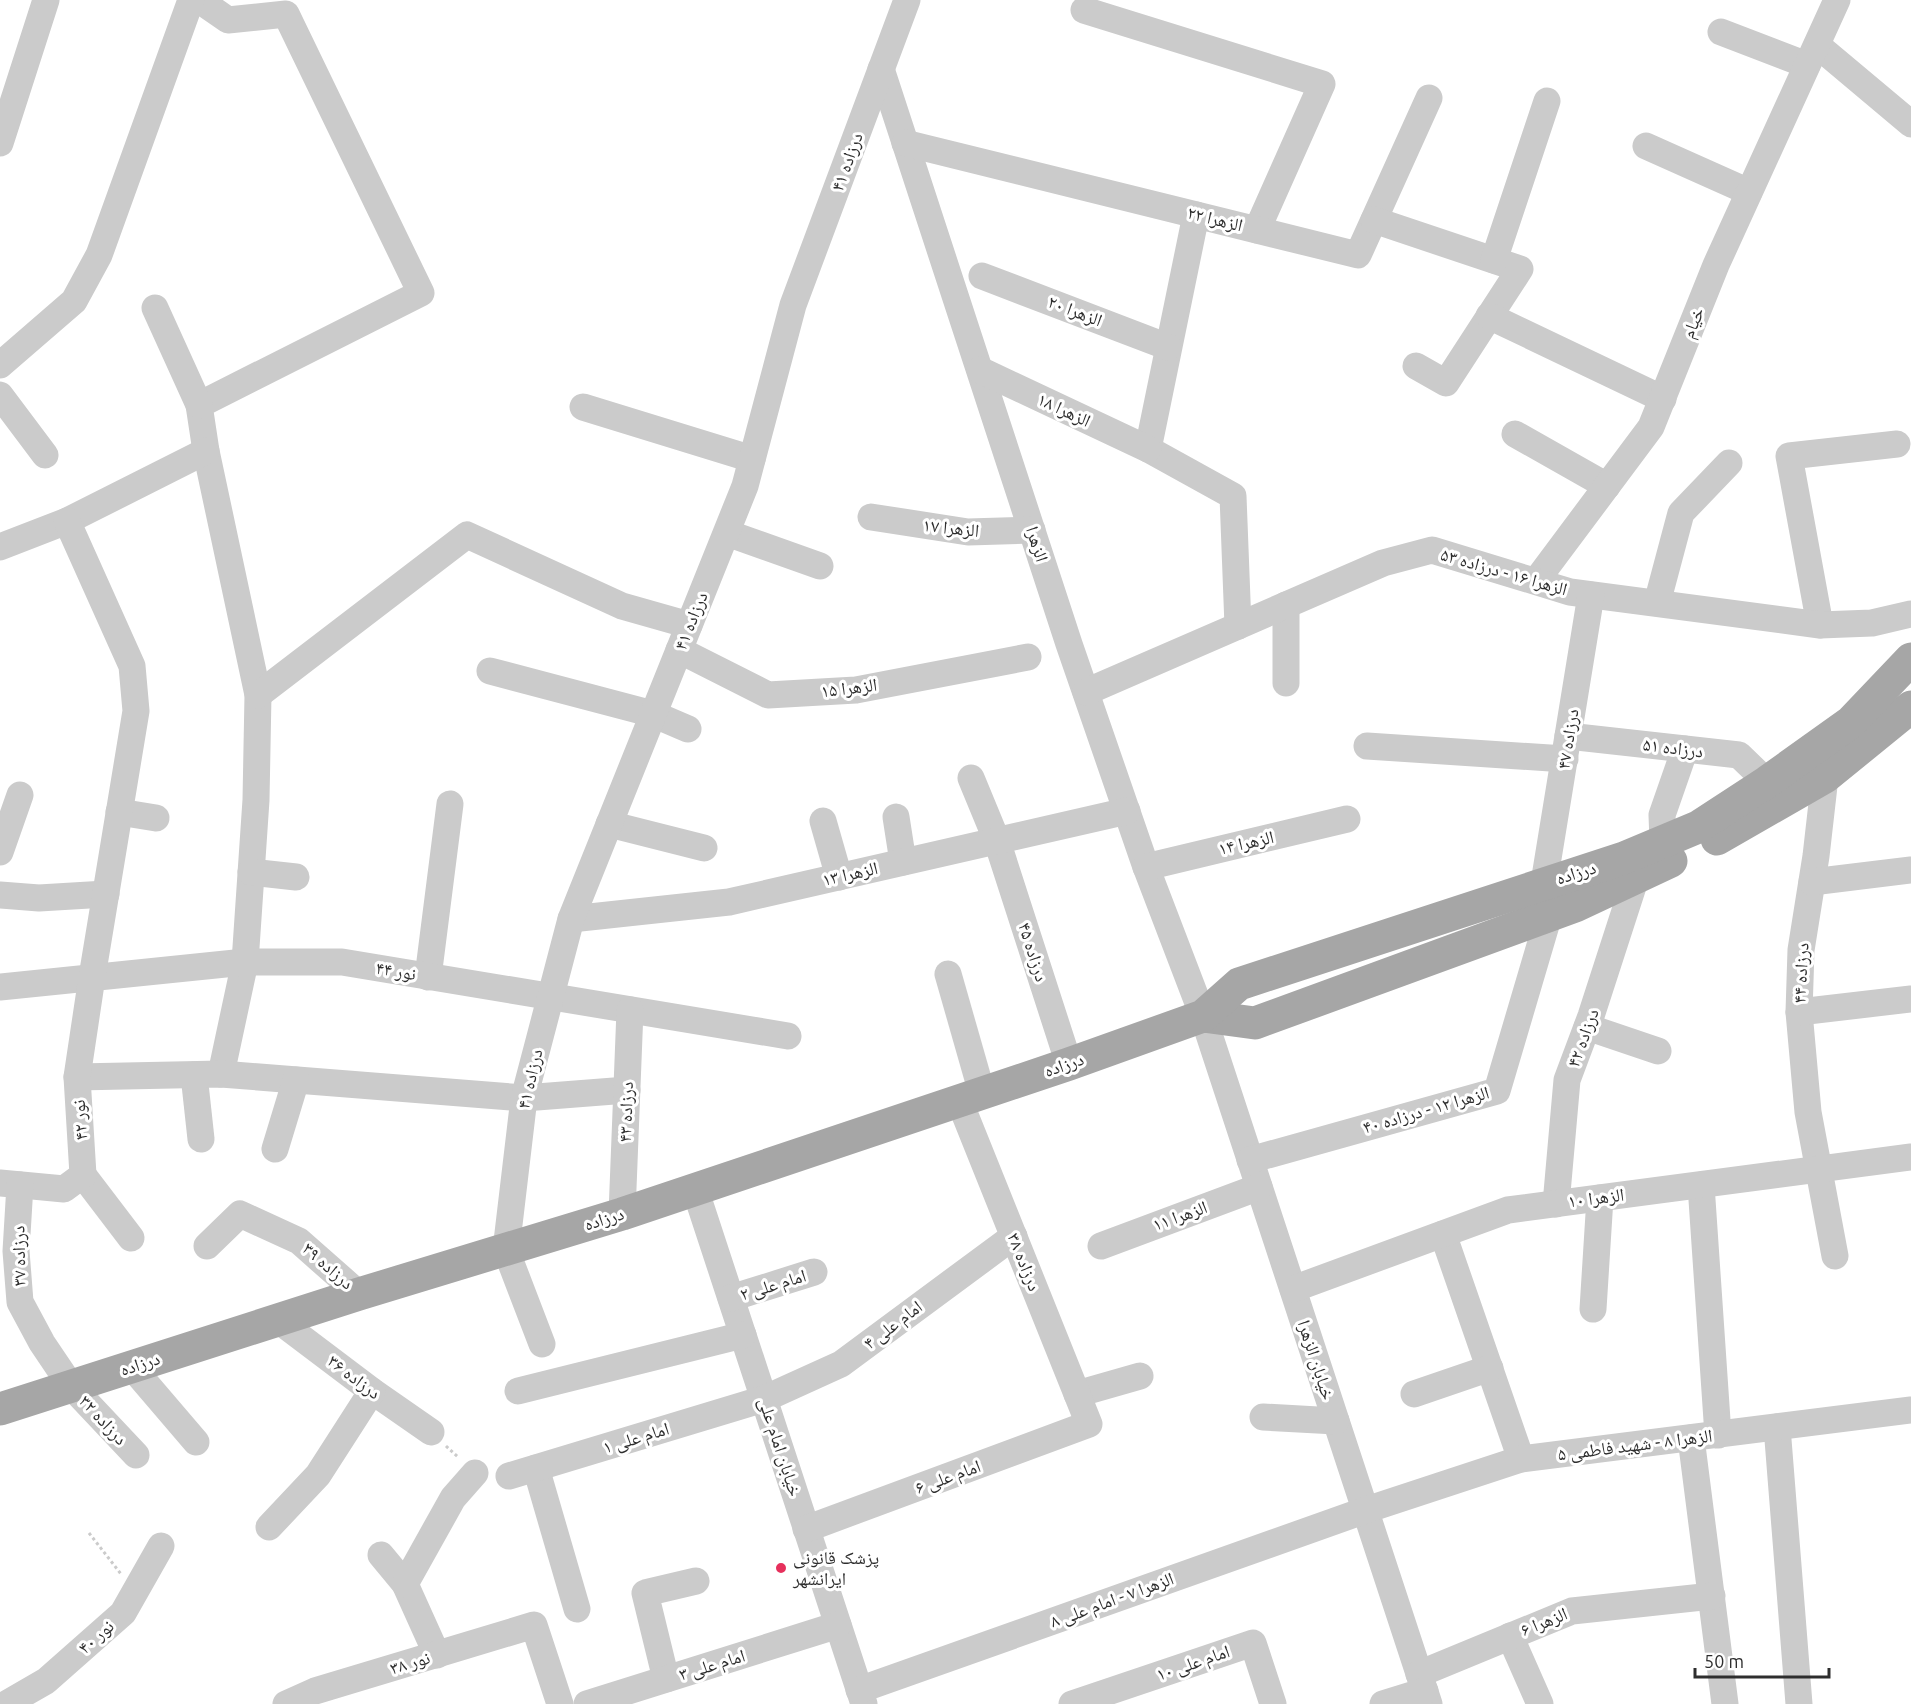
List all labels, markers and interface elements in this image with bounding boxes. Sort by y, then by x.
street label: درزاده ۴۱ [826,130,867,194]
street label: الزهرا ۲۲ [1185,202,1245,236]
street label: الزهرا ۲۰ [1045,291,1105,330]
street label: خیام [1677,304,1710,342]
street label: الزهرا ۱۸ [1034,388,1094,431]
street label: الزهرا ۱۷ [922,514,980,541]
street label: الزهرا [1022,523,1053,564]
street label: الزهرا ۱۶ - درزاده ۵۳ [1438,543,1570,600]
street label: درزاده ۴۱ [669,589,712,653]
street label: الزهرا ۱۵ [820,674,878,701]
street label: درزاده ۴۷ [1552,707,1583,771]
street label: درزاده ۵۱ [1642,733,1704,762]
street label: الزهرا ۱۴ [1216,826,1276,859]
street label: الزهرا ۱۳ [820,857,880,890]
street label: درزاده [1553,857,1598,888]
street label: درزاده ۴۵ [1014,920,1053,984]
street label: درزاده ۴۴ [1788,942,1813,1004]
street label: نور ۴۴ [374,957,418,984]
street label: درزاده ۴۲ [1562,1006,1603,1070]
street label: درزاده ۴۱ [512,1047,547,1111]
street label: درزاده [1041,1048,1086,1081]
street label: درزاده ۴۳ [614,1081,637,1143]
street label: الزهرا ۱۲ - درزاده ۴۰ [1360,1081,1492,1138]
street label: نور ۴۲ [68,1099,91,1141]
street label: الزهرا ۱۰ [1567,1184,1625,1211]
street label: الزهرا ۱۱ [1150,1196,1210,1235]
street label: درزاده [581,1203,626,1234]
street label: درزاده ۳۷ [7,1225,30,1287]
street label: درزاده ۳۸ [1003,1230,1046,1294]
street label: درزاده ۳۹ [299,1238,358,1293]
street label: امام علی ۲ [737,1265,809,1306]
street label: امام علی ۴ [859,1296,927,1355]
street label: خیابان الزهرا [1293,1317,1339,1403]
street label: درزاده [117,1347,162,1380]
street label: درزاده ۳۶ [324,1350,385,1403]
street label: درزاده ۳۲ [75,1390,132,1449]
street label: خیابان امام علی [753,1395,806,1499]
street label: امام علی ۱ [600,1418,672,1459]
street label: الزهرا ۸ - شهید فاطمی ۵ [1556,1425,1714,1465]
street label: امام علی ۶ [912,1455,984,1500]
place label: پزشک قانونی ایرانشهر [792,1547,879,1589]
marker: پزشک قانونی ایرانشهر [774,1561,788,1575]
street label: الزهرا ۷ - امام علی ۸ [1047,1567,1177,1633]
street label: الزهرا ۶ [1517,1603,1570,1640]
street label: نور ۴۰ [74,1615,118,1658]
street label: امام علی ۱۰ [1153,1640,1233,1687]
scale bar [1695,1641,1828,1679]
street label: امام علی ۳ [676,1645,748,1686]
street label: نور ۳۸ [387,1647,432,1679]
text: 50 m [1704,1651,1744,1671]

